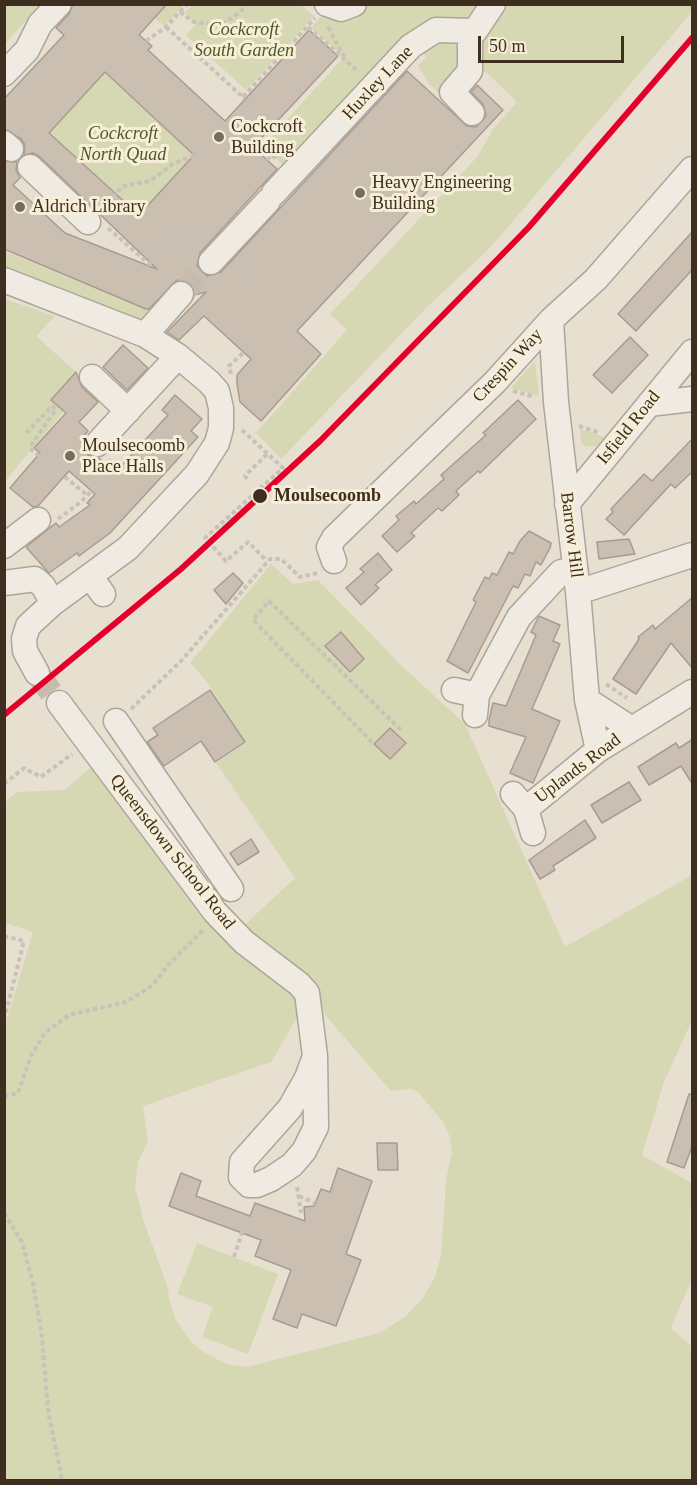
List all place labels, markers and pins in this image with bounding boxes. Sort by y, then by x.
place label: Cockcroft Building [231,116,303,158]
marker: Cockcroft Building [212,130,226,144]
place label: Heavy Engineering Building [372,172,511,214]
marker: Heavy Engineering Building [353,186,367,200]
place label: Aldrich Library [32,196,145,218]
marker: Aldrich Library [13,200,27,214]
place label: Moulsecoomb Place Halls [82,435,185,478]
marker: Moulsecoomb Place Halls [63,449,77,463]
place label: Moulsecoomb [274,485,381,507]
marker: Moulsecoomb [251,487,269,505]

